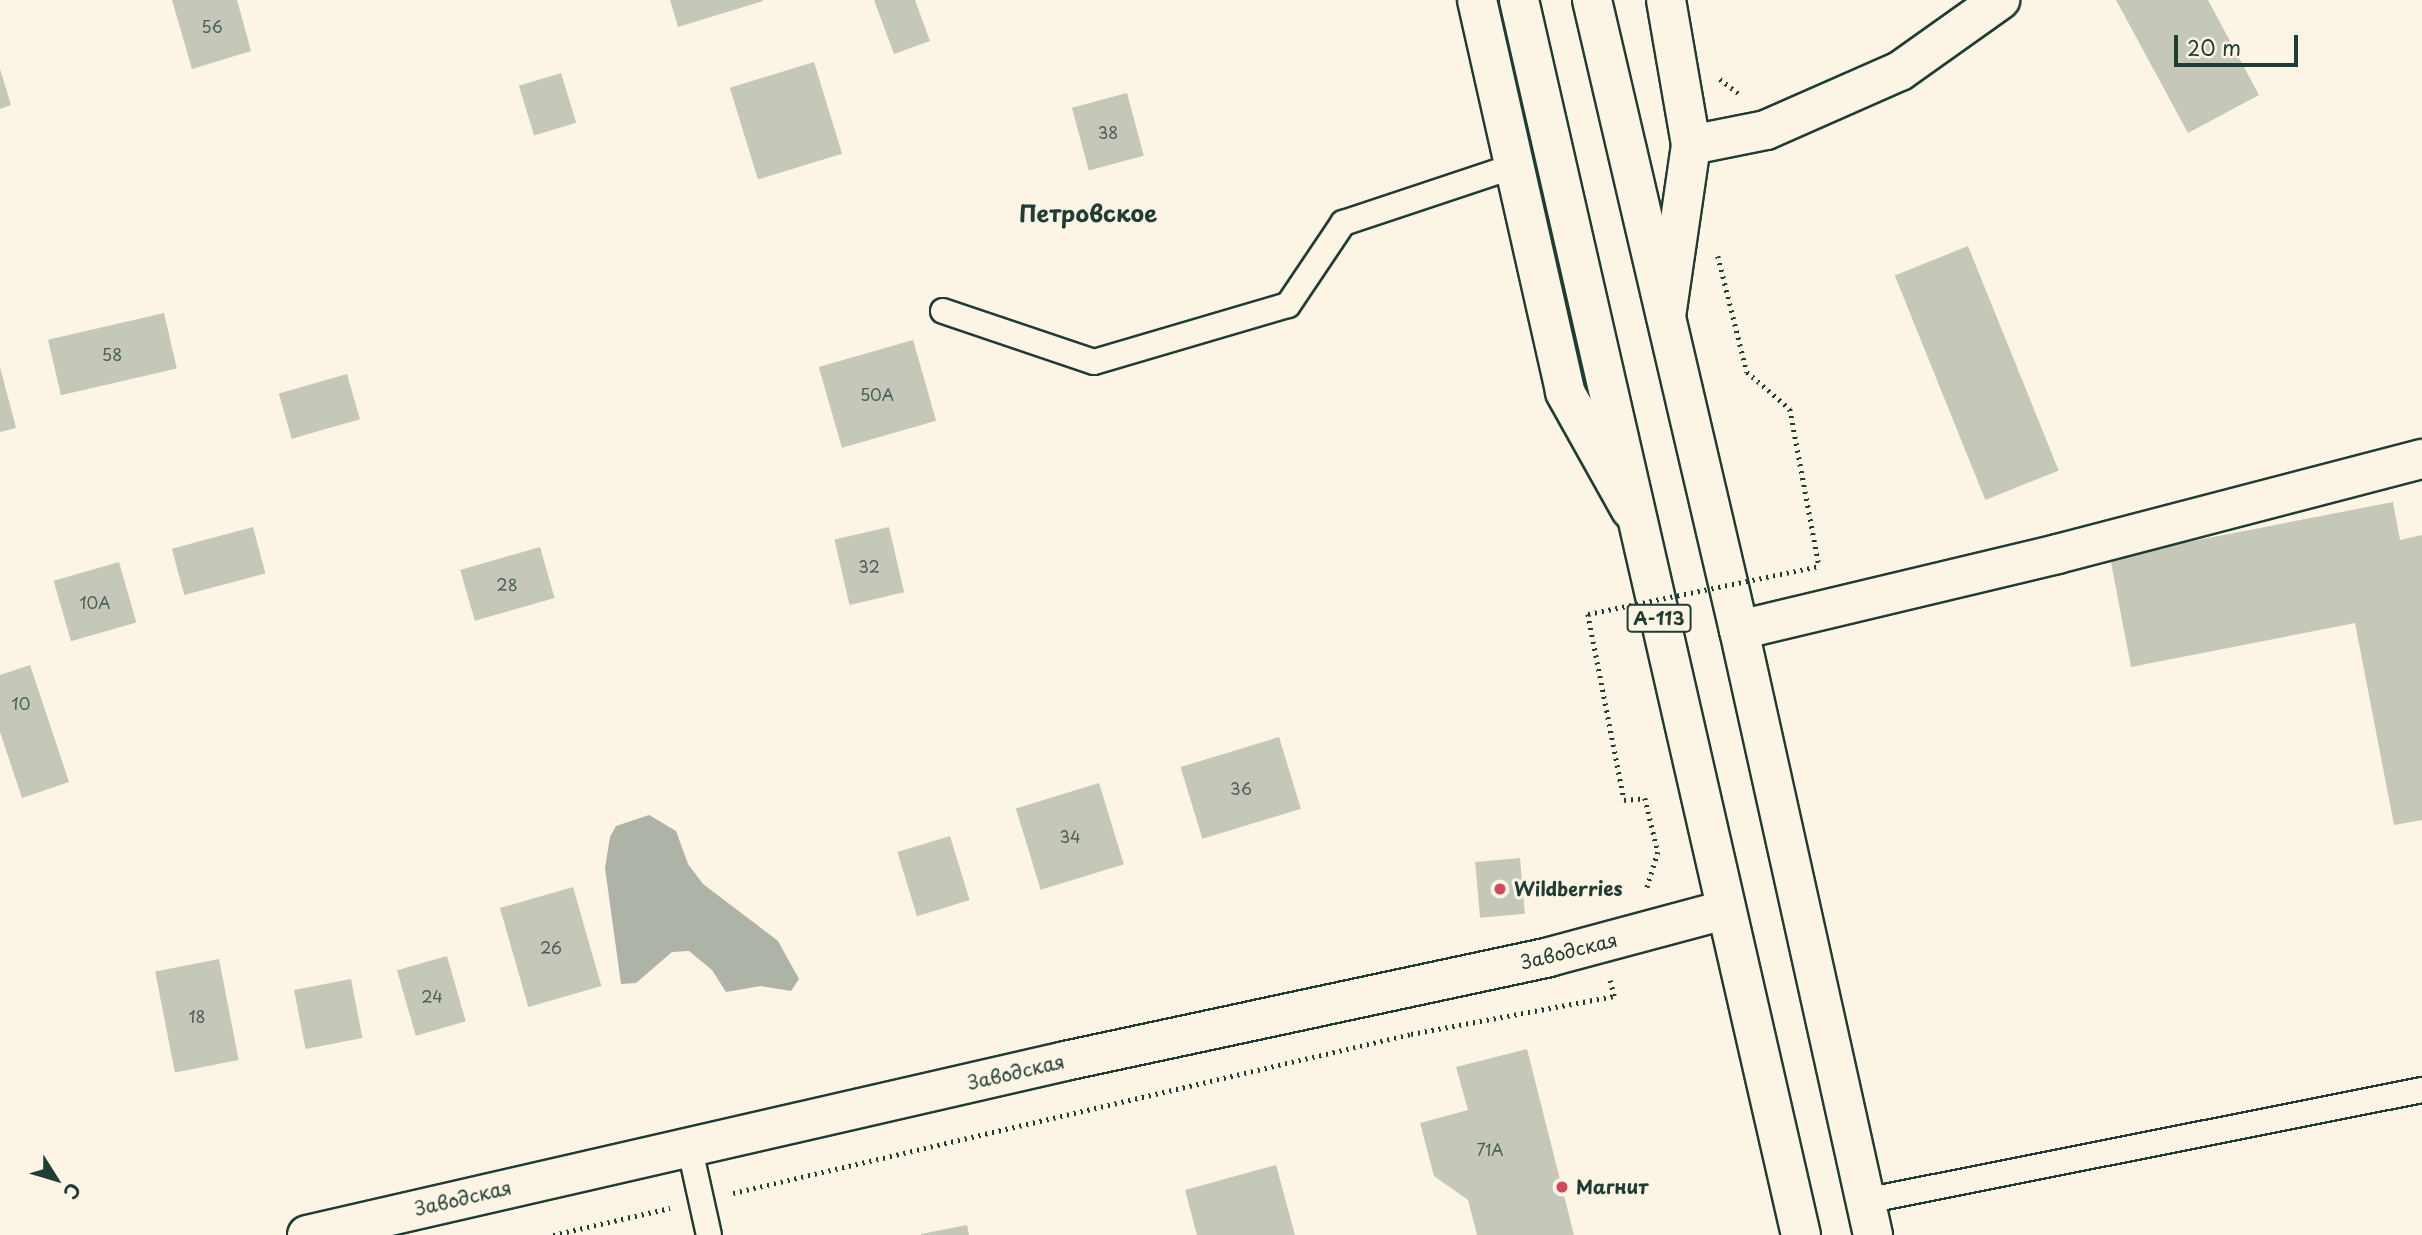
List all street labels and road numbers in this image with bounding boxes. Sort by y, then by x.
road number: А-113 [1626,604,1692,632]
street label: Заводская [1518,928,1620,974]
street label: Заводская [965,1050,1067,1094]
street label: Заводская [412,1176,514,1220]

